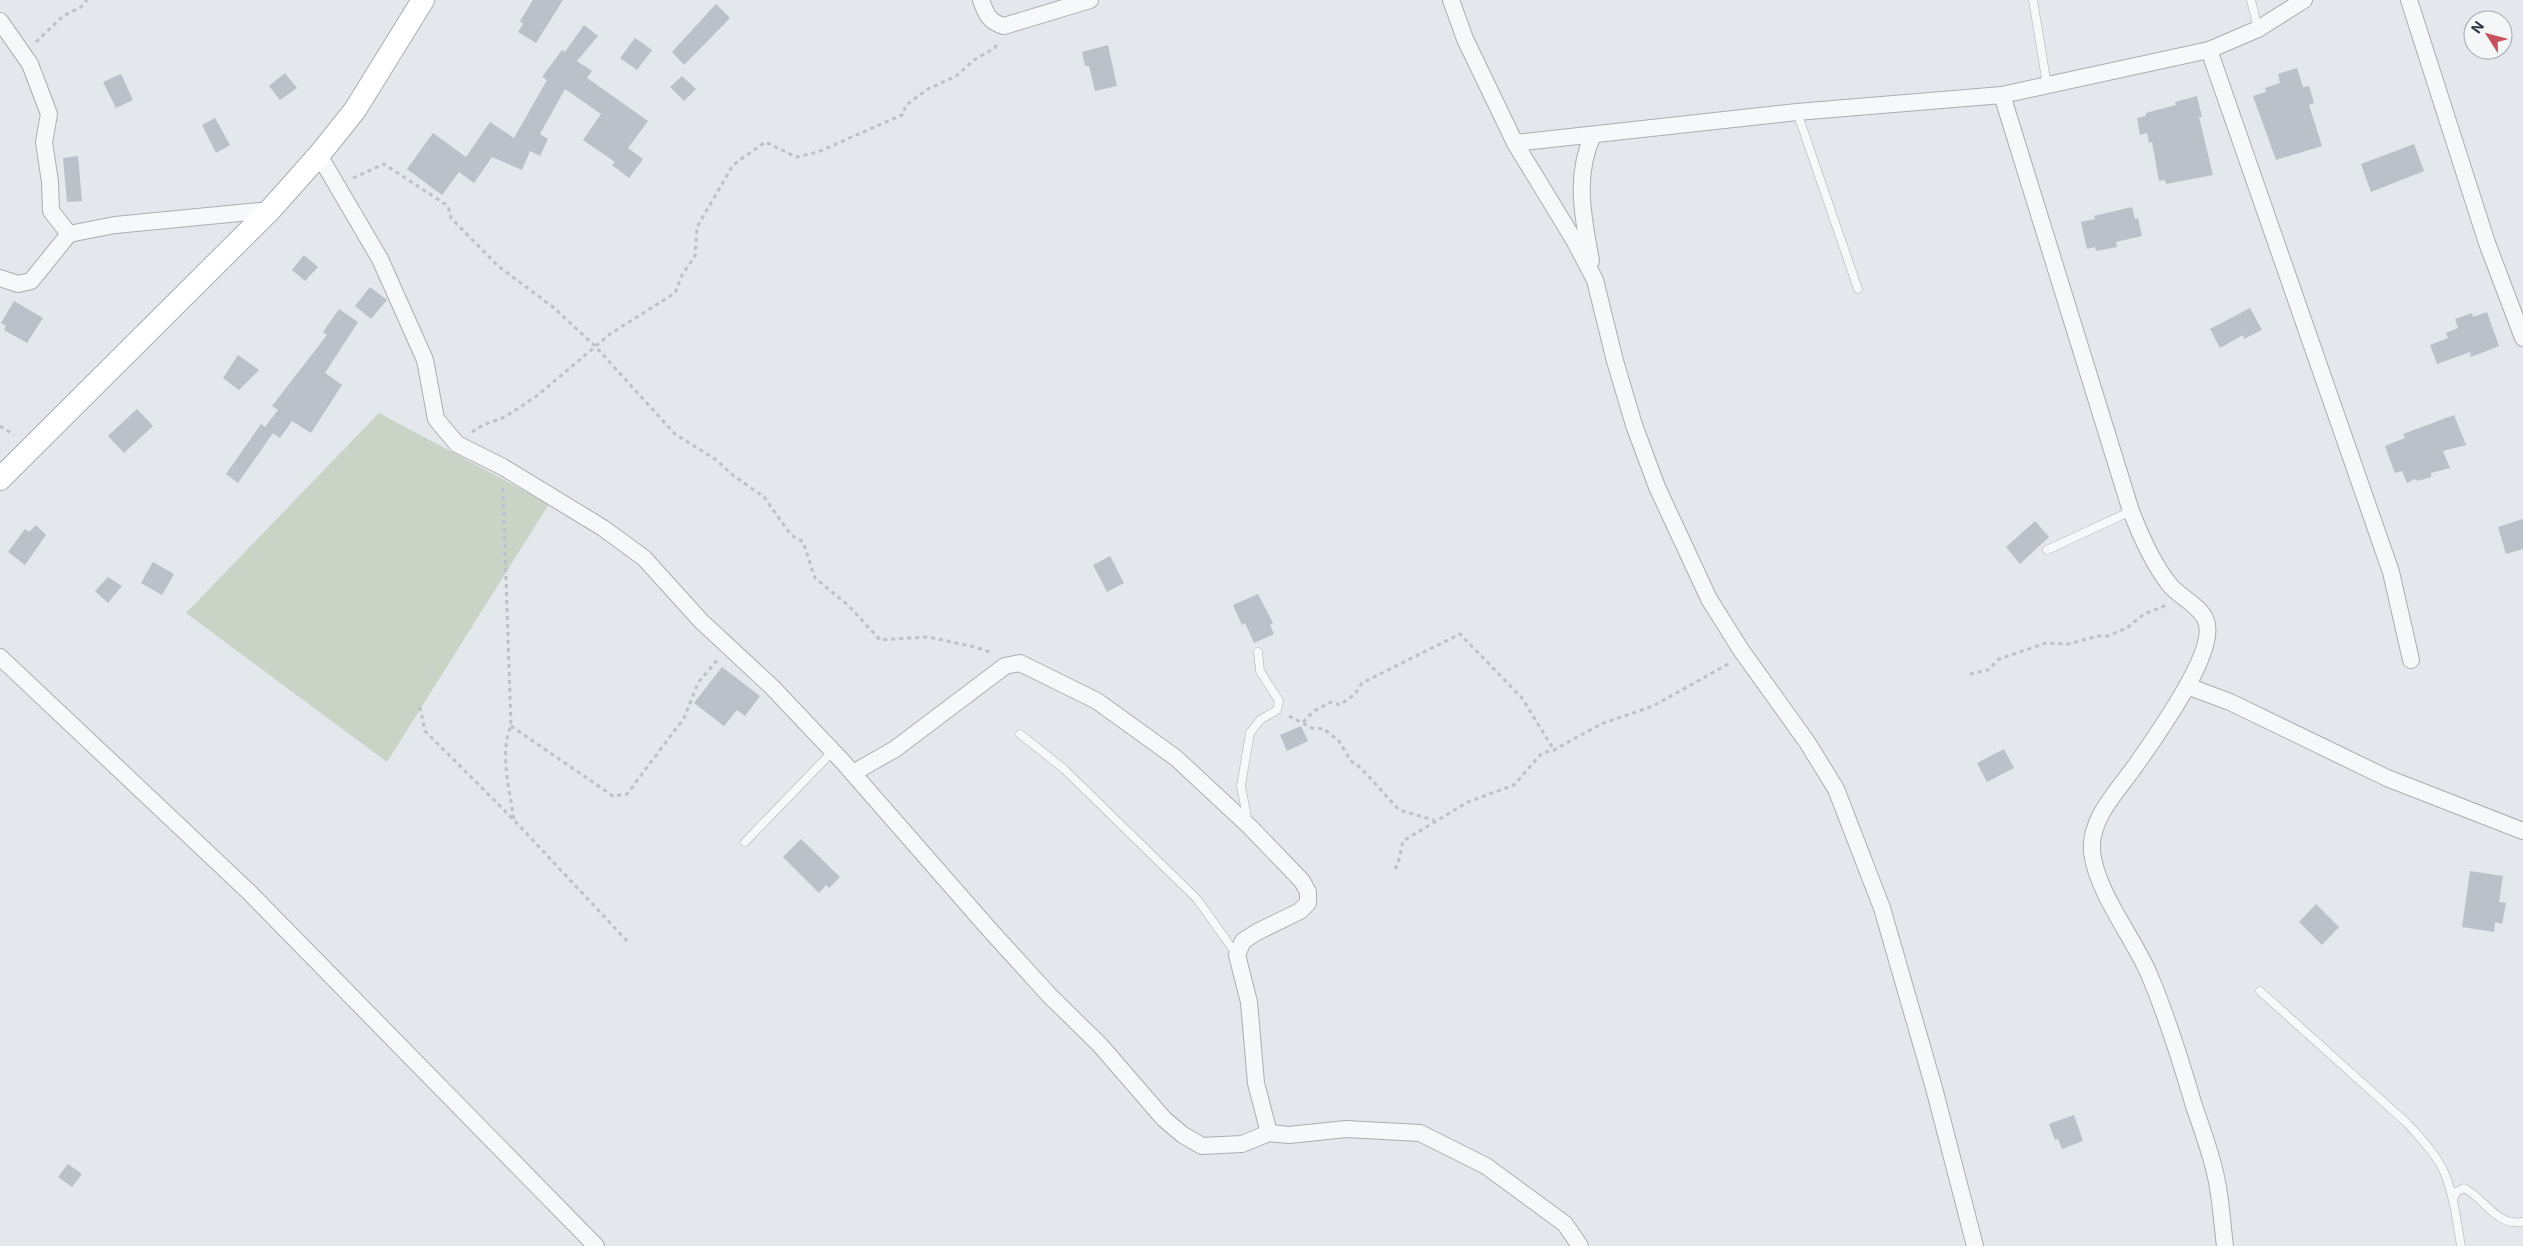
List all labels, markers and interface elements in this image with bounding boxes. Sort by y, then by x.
north arrow [2463,10,2513,60]
text: N [2467,18,2487,36]

